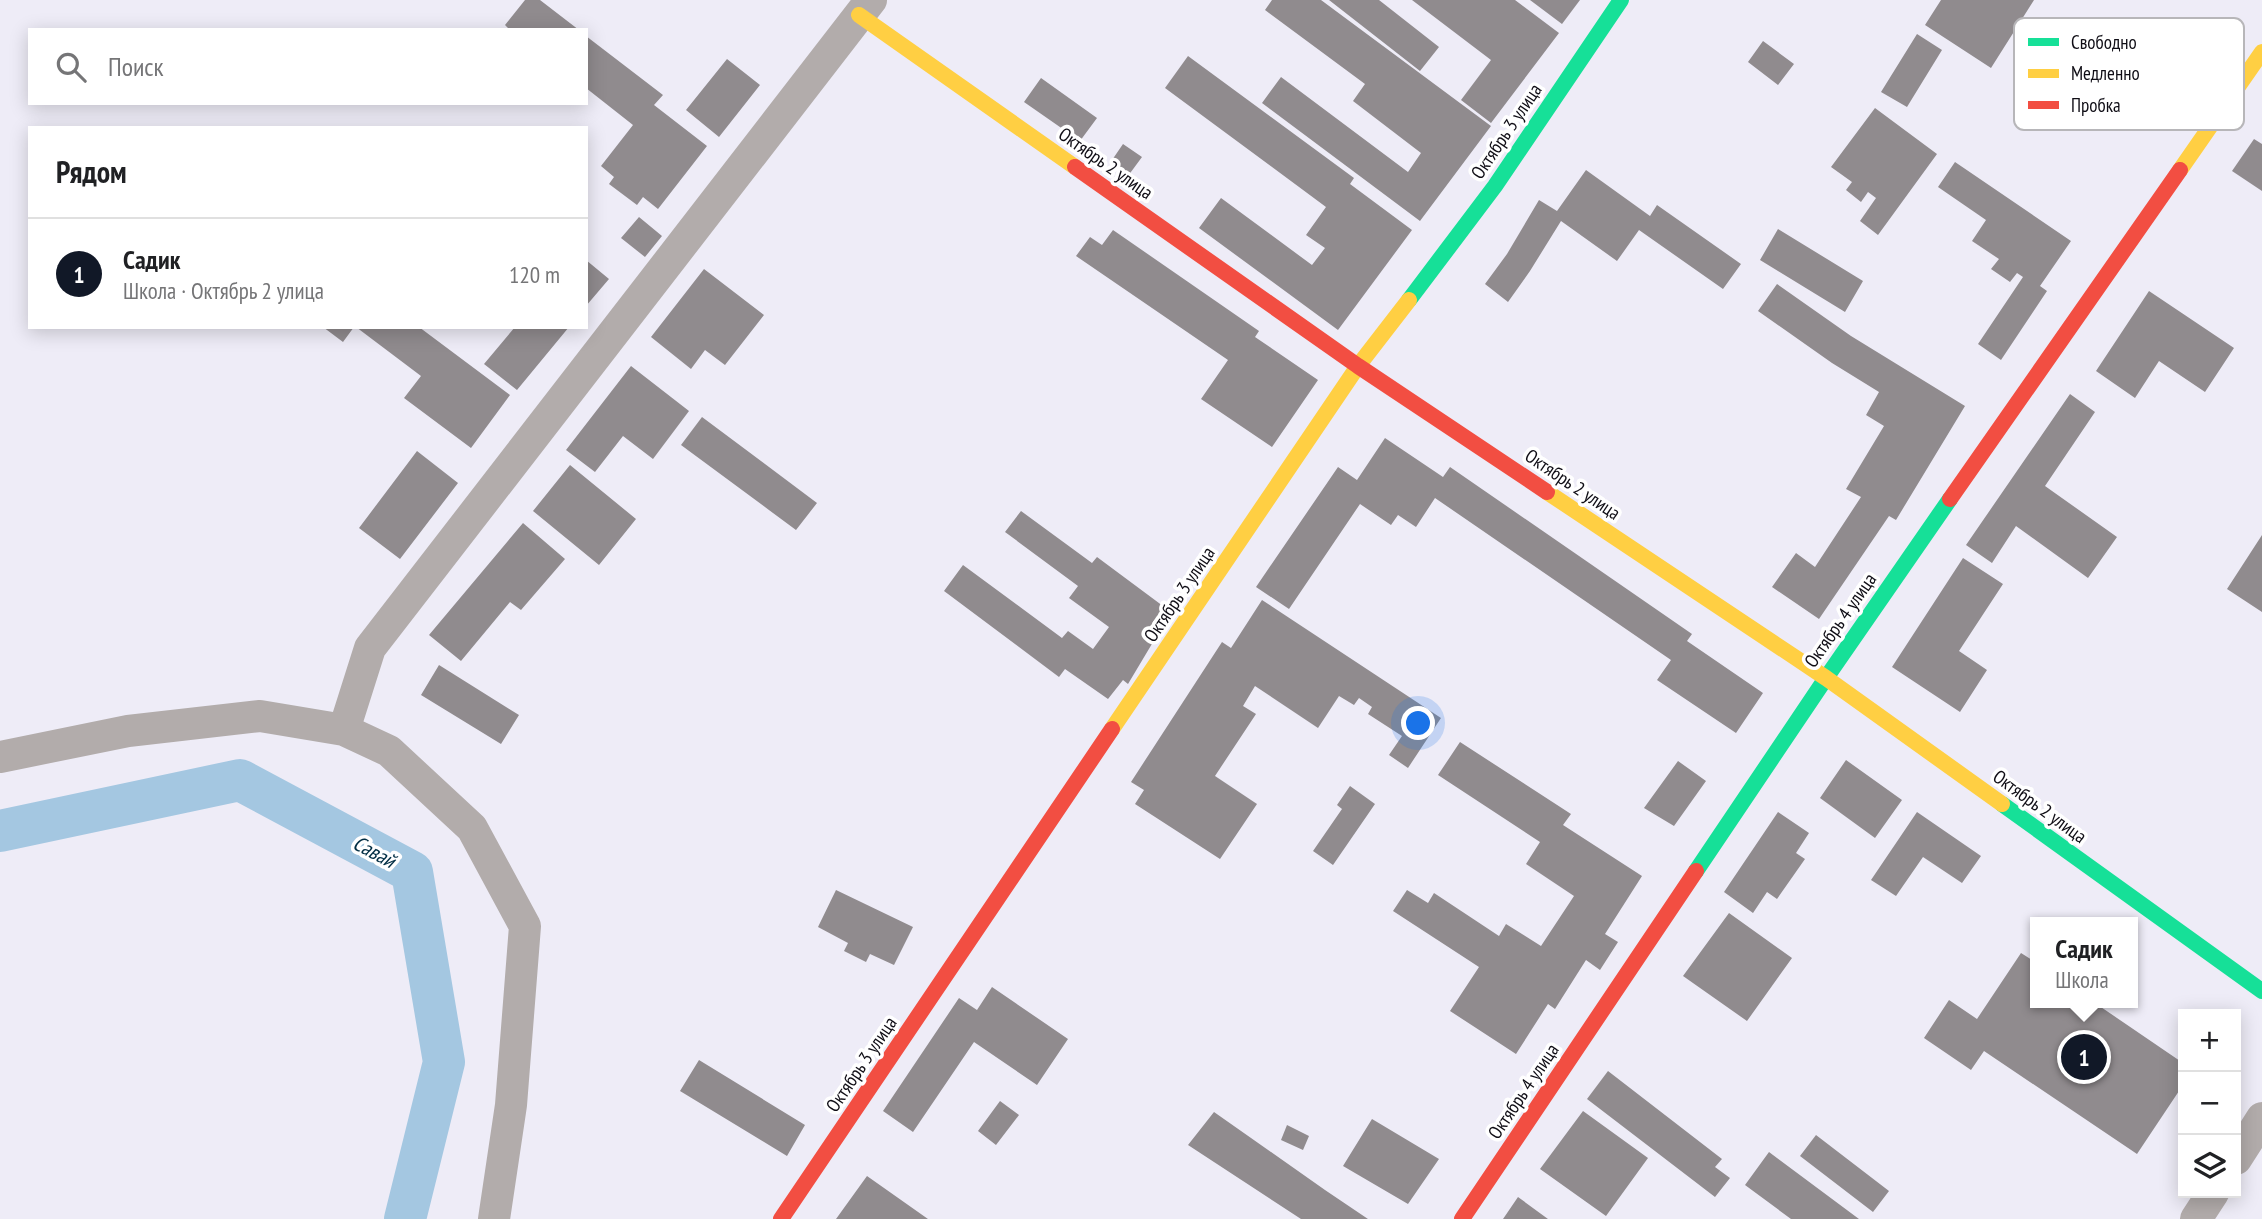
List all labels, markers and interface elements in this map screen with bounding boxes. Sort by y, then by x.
legend [2014,18,2244,130]
search box [28,28,588,105]
text: Свободно [2071,30,2137,54]
icon: search [52,48,90,86]
text: Поиск [108,50,164,83]
text: Медленно [2071,61,2140,85]
street label: Октябрь 3 улица [1465,79,1547,183]
text: Пробка [2071,93,2121,117]
street label: Октябрь 2 улица [1054,122,1158,204]
text: Рядом [56,152,127,191]
text: Садик [123,243,180,276]
text: 1 [74,260,85,289]
text: 120 m [509,260,560,289]
text: Школа · Октябрь 2 улица [123,276,324,305]
street label: Октябрь 2 улица [1521,443,1625,525]
street label: Октябрь 3 улица [1138,542,1220,646]
street label: Октябрь 4 улица [1799,568,1881,672]
your location [1401,706,1435,740]
street label: Октябрь 2 улица [1989,764,2091,848]
water label: Савай [348,829,402,875]
popup [2030,917,2138,1008]
text: Садик [2055,932,2113,965]
text: Школа [2055,965,2109,994]
map controls [2178,1009,2241,1198]
button: + [2178,1009,2241,1072]
street label: Октябрь 3 улица [820,1012,902,1116]
pin: 1 [2061,1031,2107,1083]
street label: Октябрь 4 улица [1482,1039,1564,1143]
button: − [2178,1072,2241,1135]
button: layers [2178,1135,2241,1198]

